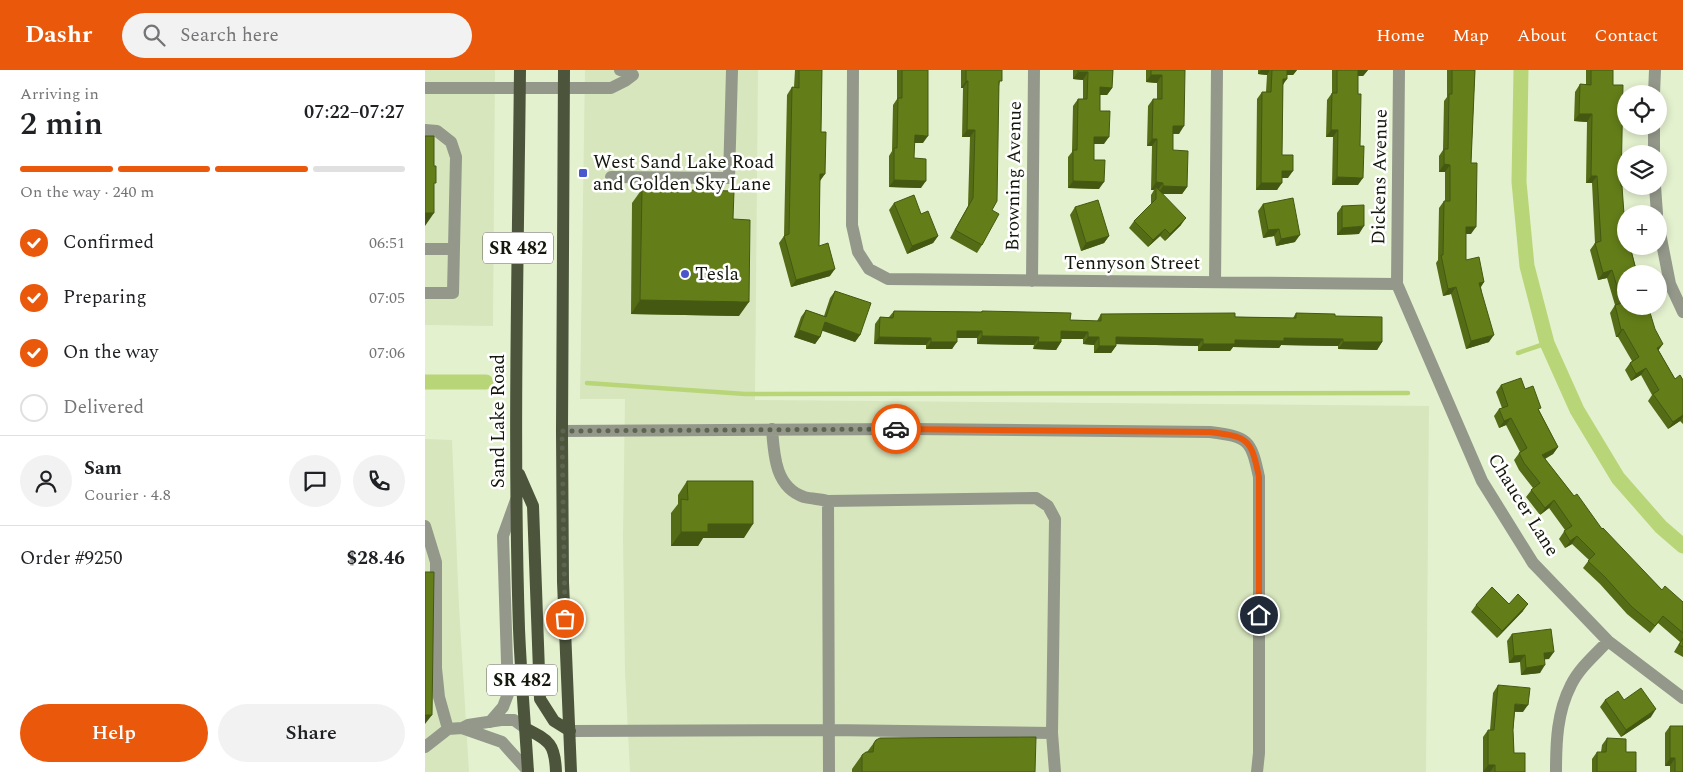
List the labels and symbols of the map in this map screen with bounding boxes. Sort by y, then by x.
street label: Browning Avenue [998,101,1030,251]
street label: Dickens Avenue [1364,109,1396,245]
place label: West Sand Lake Road and Golden Sky Lane [593,148,774,199]
marker: West Sand Lake Road and Golden Sky Lane [577,167,589,179]
road number: SR 482 [483,232,553,264]
street label: Tennyson Street [1064,249,1200,278]
place label: Tesla [695,260,740,289]
marker: Tesla [679,268,691,280]
street label: Sand Lake Road [484,354,513,488]
courier [871,404,921,454]
street label: Chaucer Lane [1480,448,1566,562]
pin [1238,594,1280,636]
pin [544,598,586,640]
road number: SR 482 [487,664,557,696]

